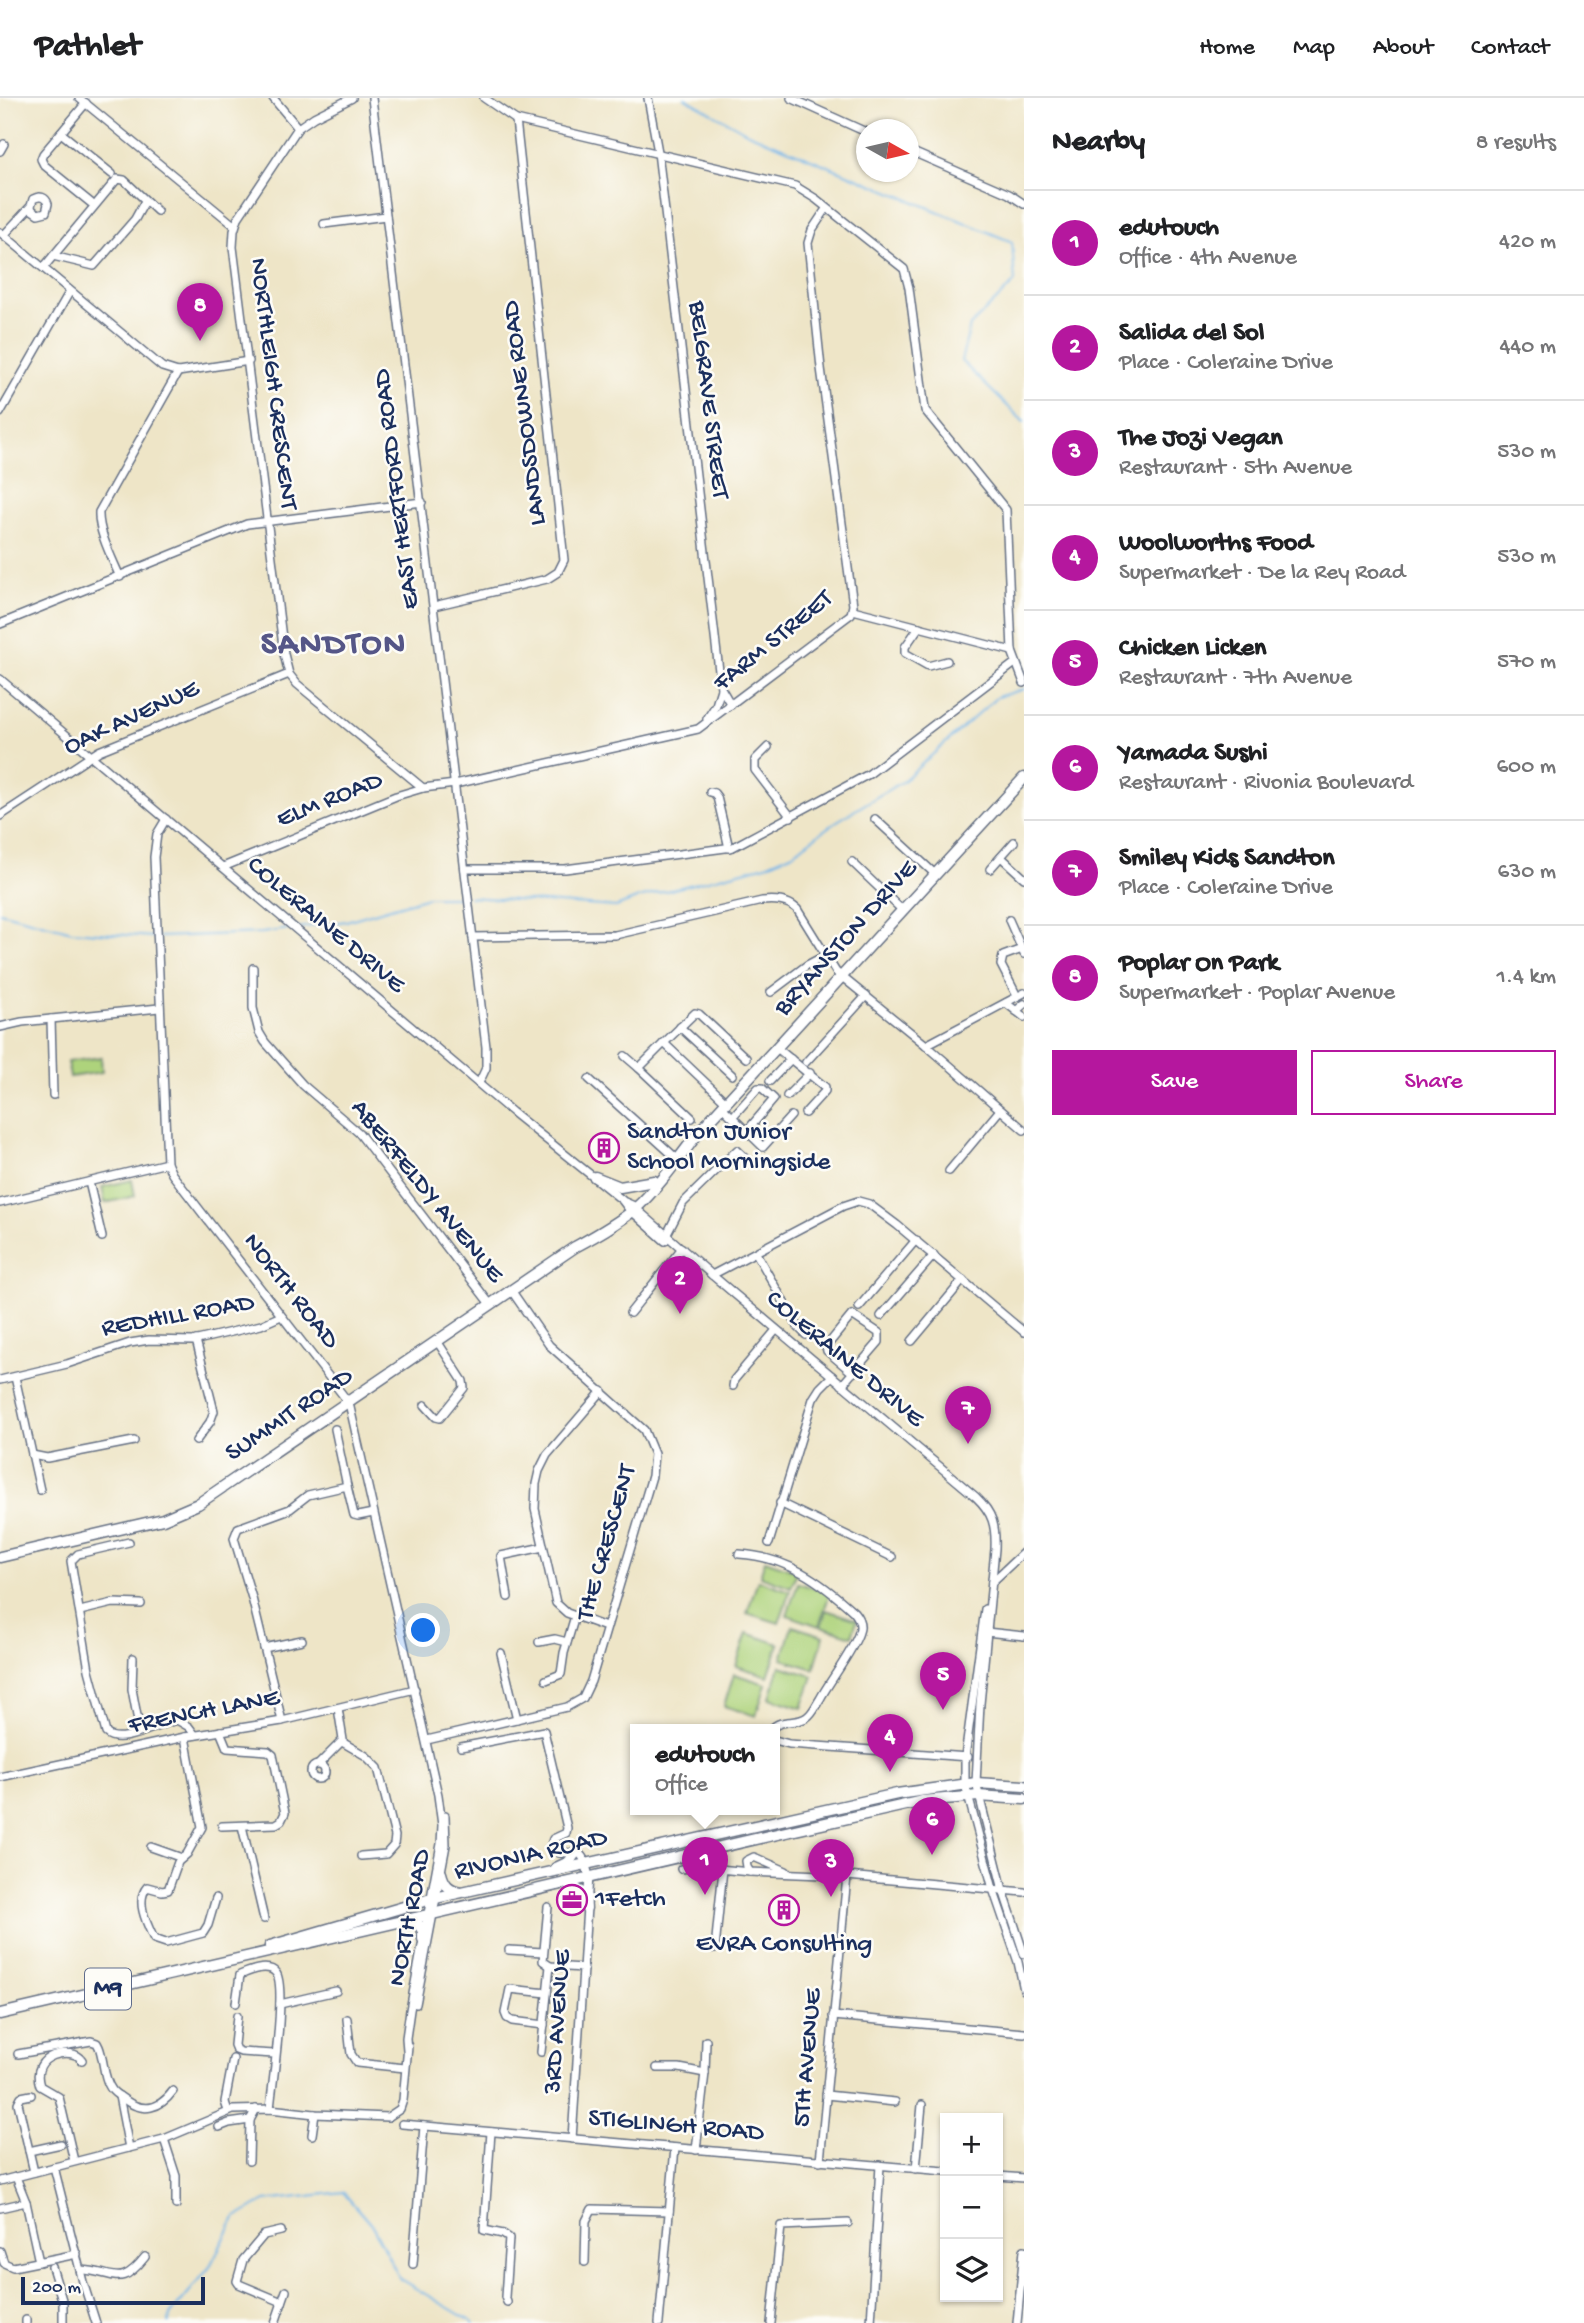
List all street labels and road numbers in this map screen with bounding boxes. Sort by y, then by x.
street label: NORTHLEIGH CRESCENT [241,256,303,513]
street label: BELGRAVE STREET [679,298,735,502]
street label: LANDSDOWNE ROAD [497,299,555,527]
street label: EAST HERTFORD ROAD [368,367,428,611]
street label: FARM STREET [707,584,841,700]
street label: OAK AVENUE [59,674,205,764]
street label: ELM ROAD [273,766,388,836]
street label: COLERAINE DRIVE [239,851,411,1002]
street label: BRYANSTON DRIVE [768,854,926,1024]
street label: ABERFELDY AVENUE [343,1094,510,1291]
street label: NORTH ROAD [235,1228,345,1356]
street label: COLERAINE DRIVE [758,1285,930,1436]
street label: REDHILL ROAD [99,1288,257,1346]
street label: SUMMIT ROAD [220,1362,360,1470]
street label: THE CRESCENT [570,1461,645,1626]
street label: FRENCH LANE [125,1683,283,1743]
street label: RIVONIA ROAD [451,1823,611,1889]
street label: NORTH ROAD [383,1847,439,1989]
street label: 3RD AVENUE [538,1948,580,2096]
road number: M9 [85,1968,131,2010]
street label: 5TH AVENUE [788,1987,831,2129]
street label: STIGLINGH ROAD [587,2104,765,2150]

